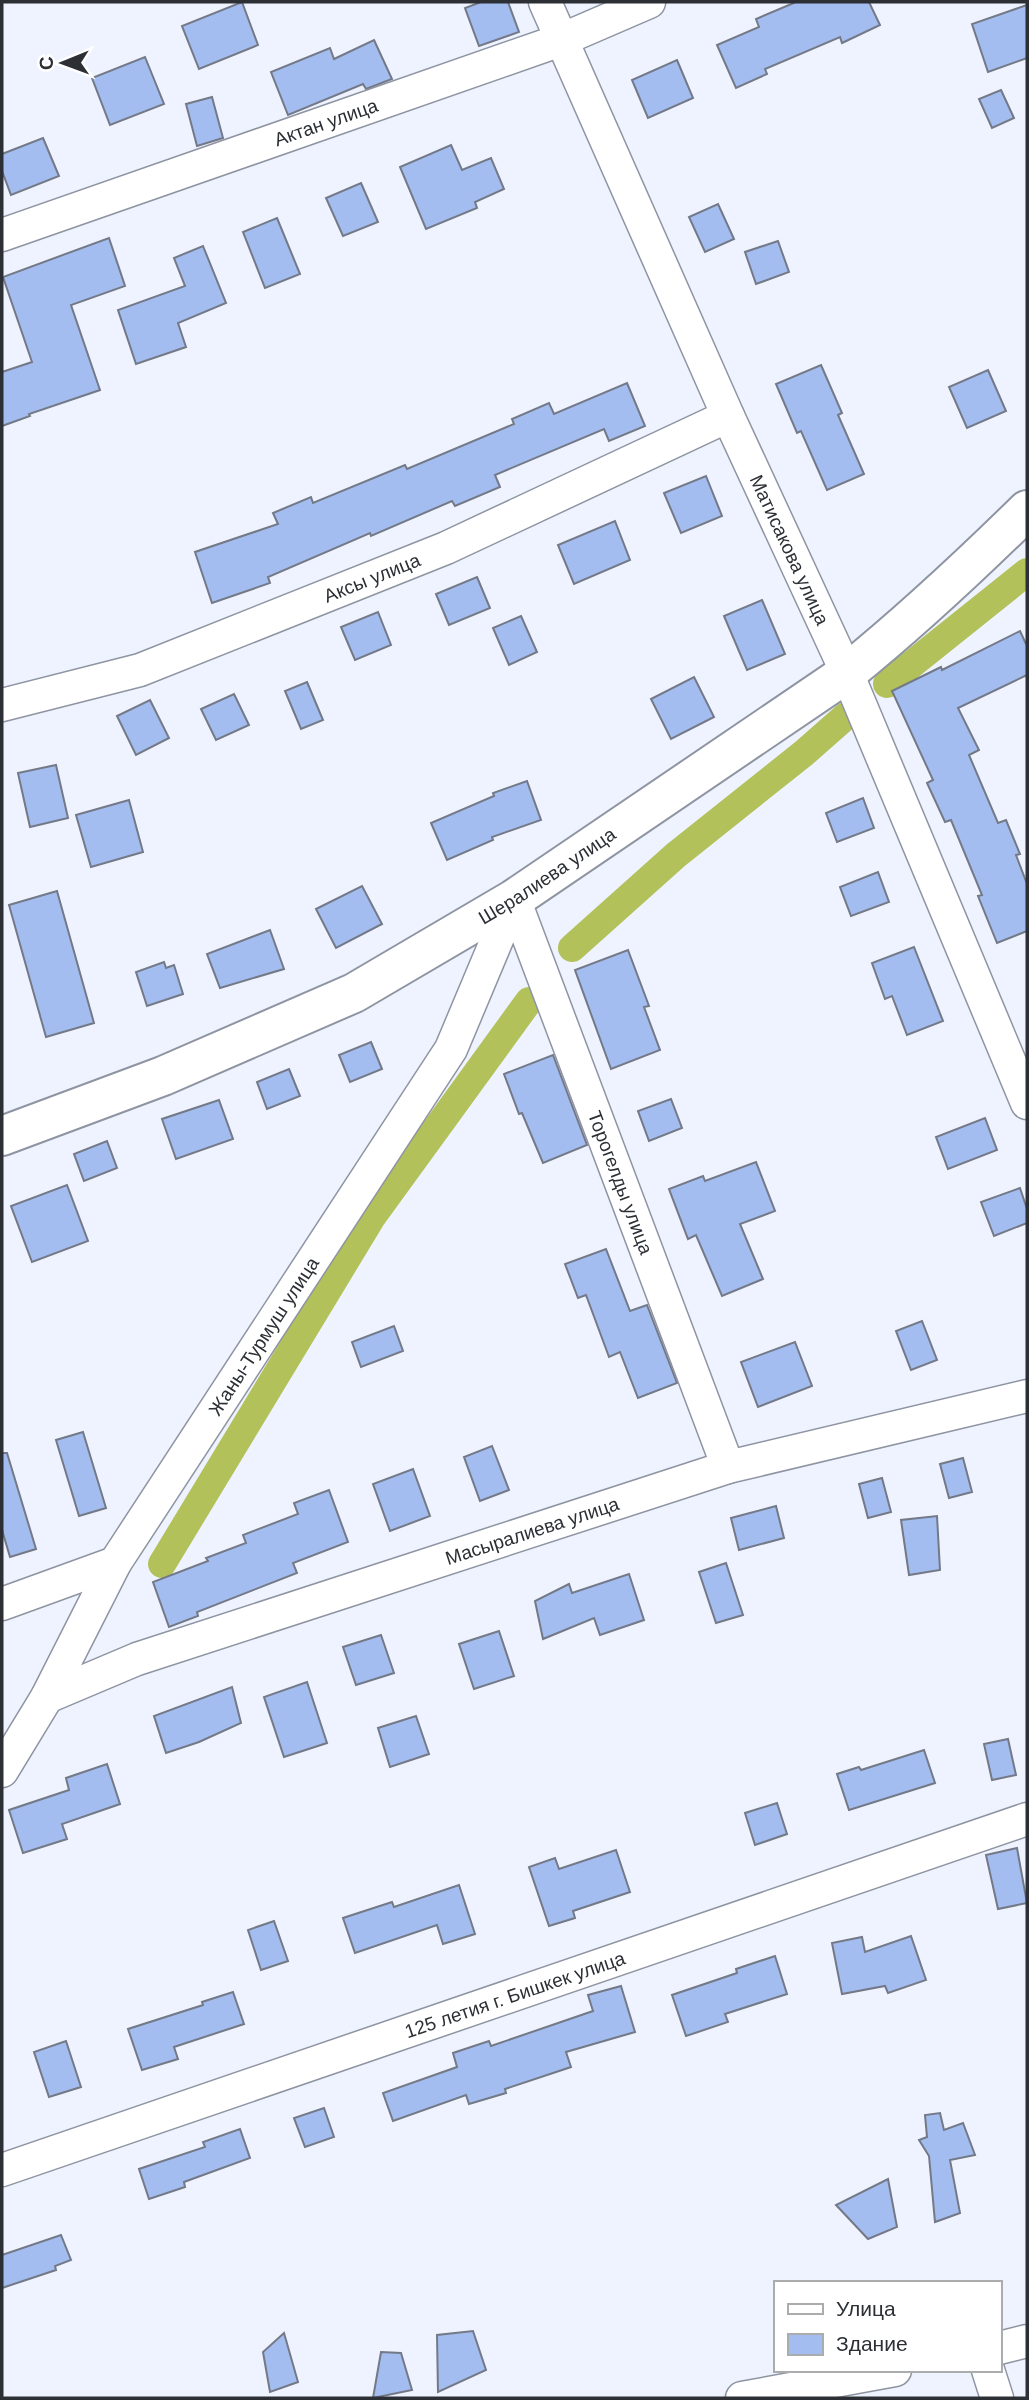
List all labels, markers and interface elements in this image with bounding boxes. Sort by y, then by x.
north arrow [28,28,98,98]
text: С [36,56,57,70]
street label: Актан улица [271,95,381,150]
street label: Матисакова улица [746,472,833,629]
street label: Аксы улица [321,549,424,607]
street label: Шералиева улица [475,823,620,928]
street label: Торогелды улица [584,1108,657,1258]
street label: Жаны-Турмуш улица [204,1253,323,1419]
street label: Масыралиева улица [443,1493,622,1569]
street label: 125 летия г. Бишкек улица [402,1947,628,2042]
legend [774,2281,1001,2372]
text: Улица [836,2297,896,2320]
text: Здание [836,2332,908,2355]

